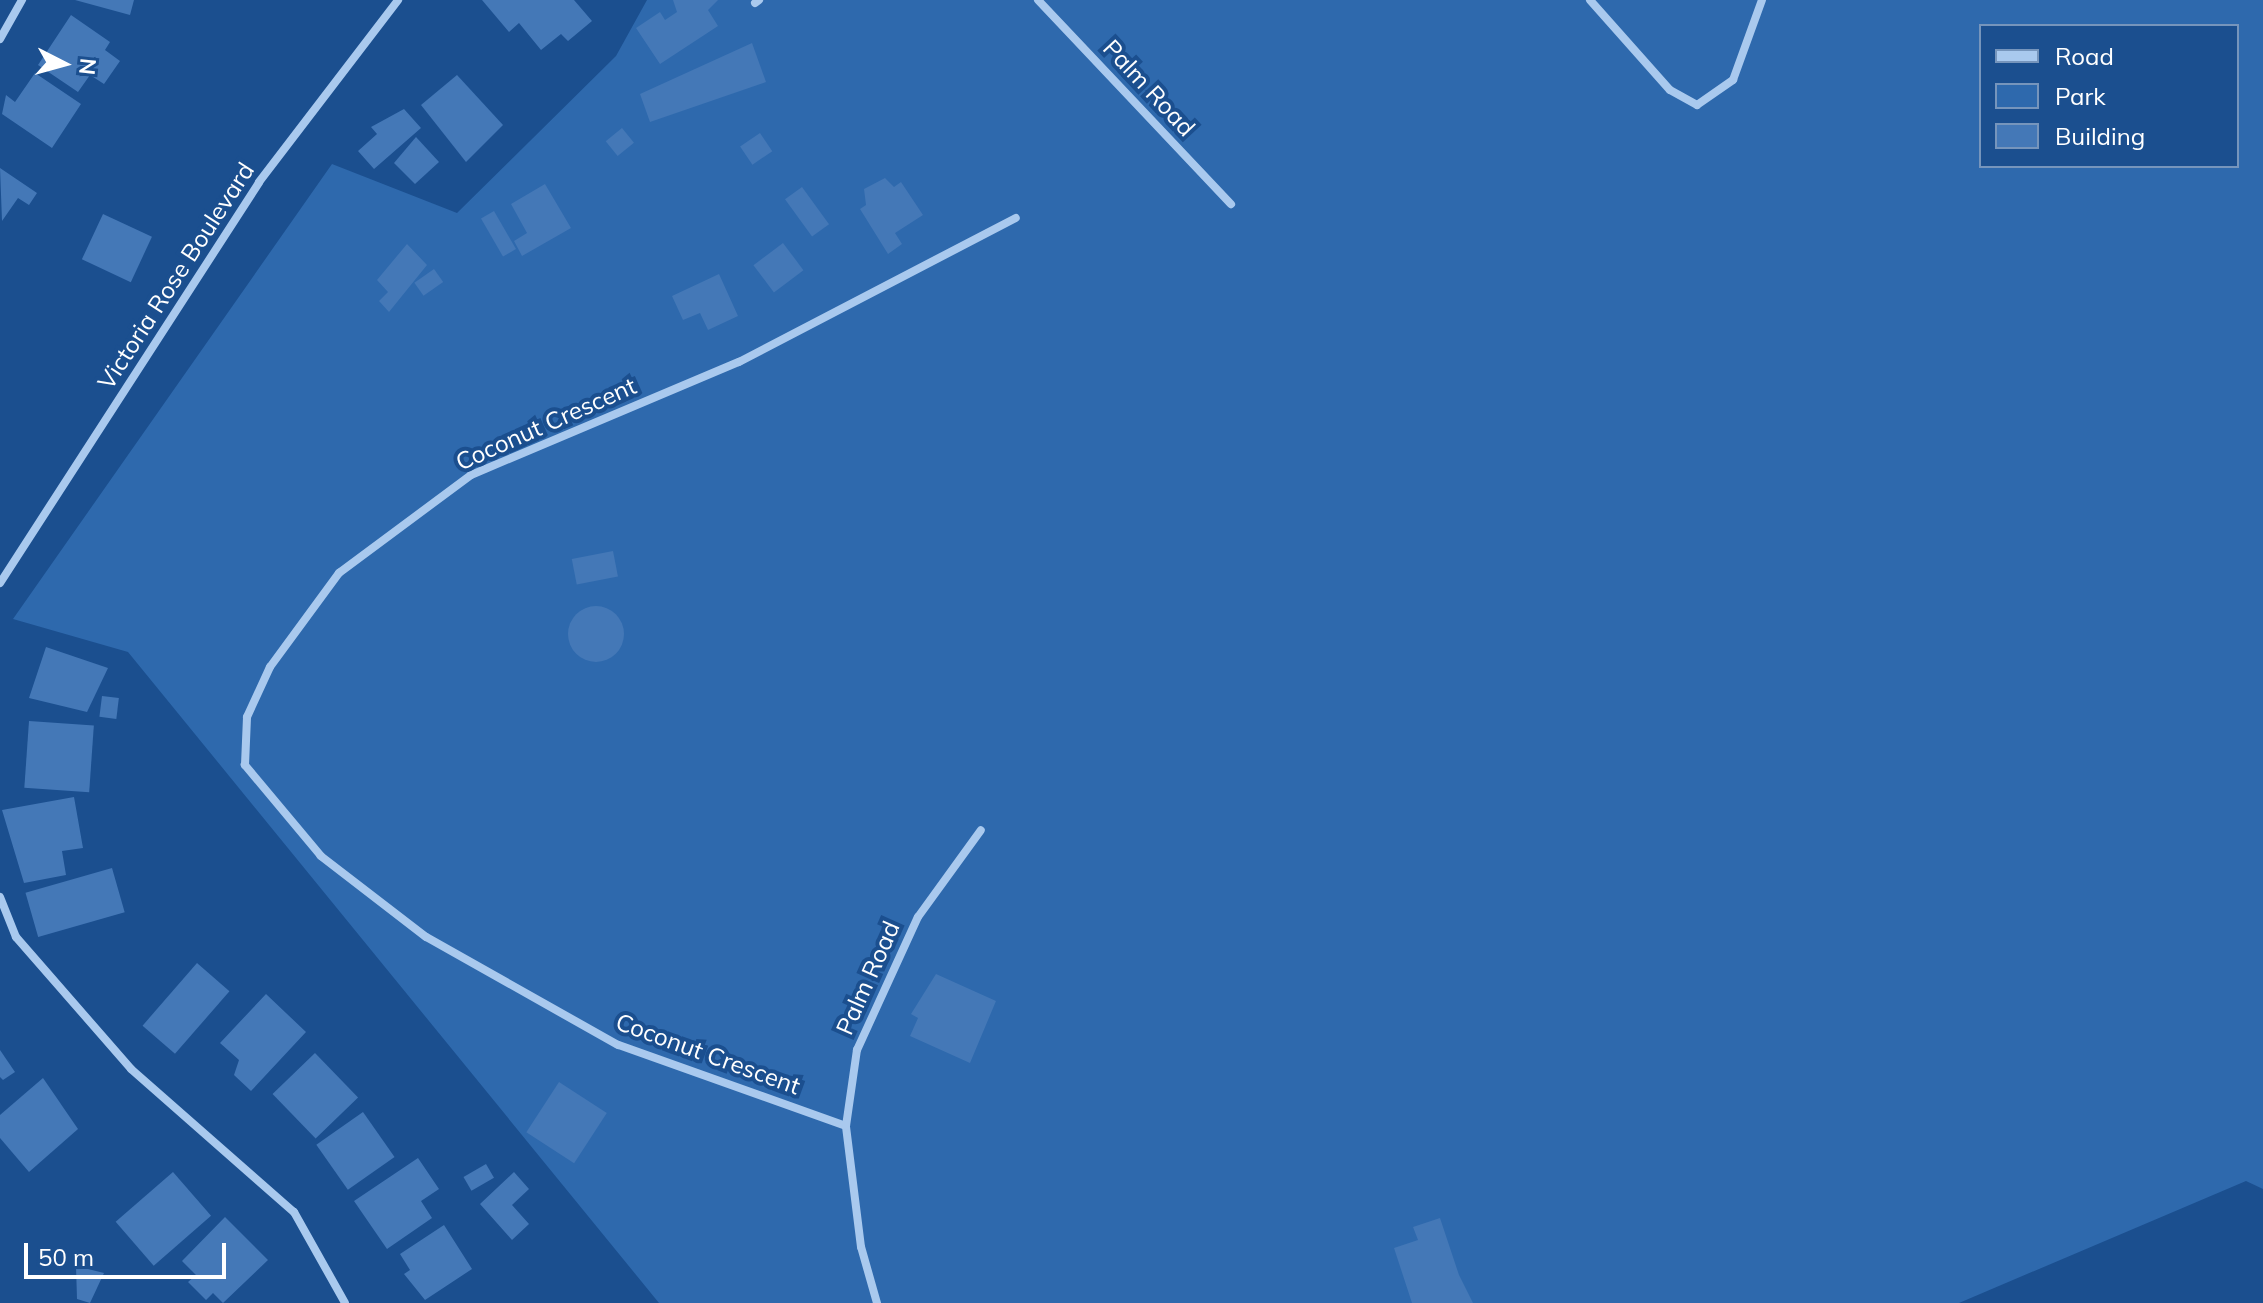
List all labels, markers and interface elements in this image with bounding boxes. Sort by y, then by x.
north arrow [24,24,104,104]
legend [1979,24,2239,168]
street label: Palm Road [1097,34,1201,142]
text: Road [2055,41,2114,71]
text: N [73,57,103,76]
text: Park [2055,81,2106,111]
text: Building [2055,121,2145,151]
street label: Victoria Rose Boulevard [92,157,260,395]
street label: Coconut Crescent [451,371,641,477]
street label: Palm Road [830,917,906,1039]
street label: Coconut Crescent [612,1007,804,1101]
scale bar [28,1227,230,1277]
text: 50 m [38,1242,94,1272]

